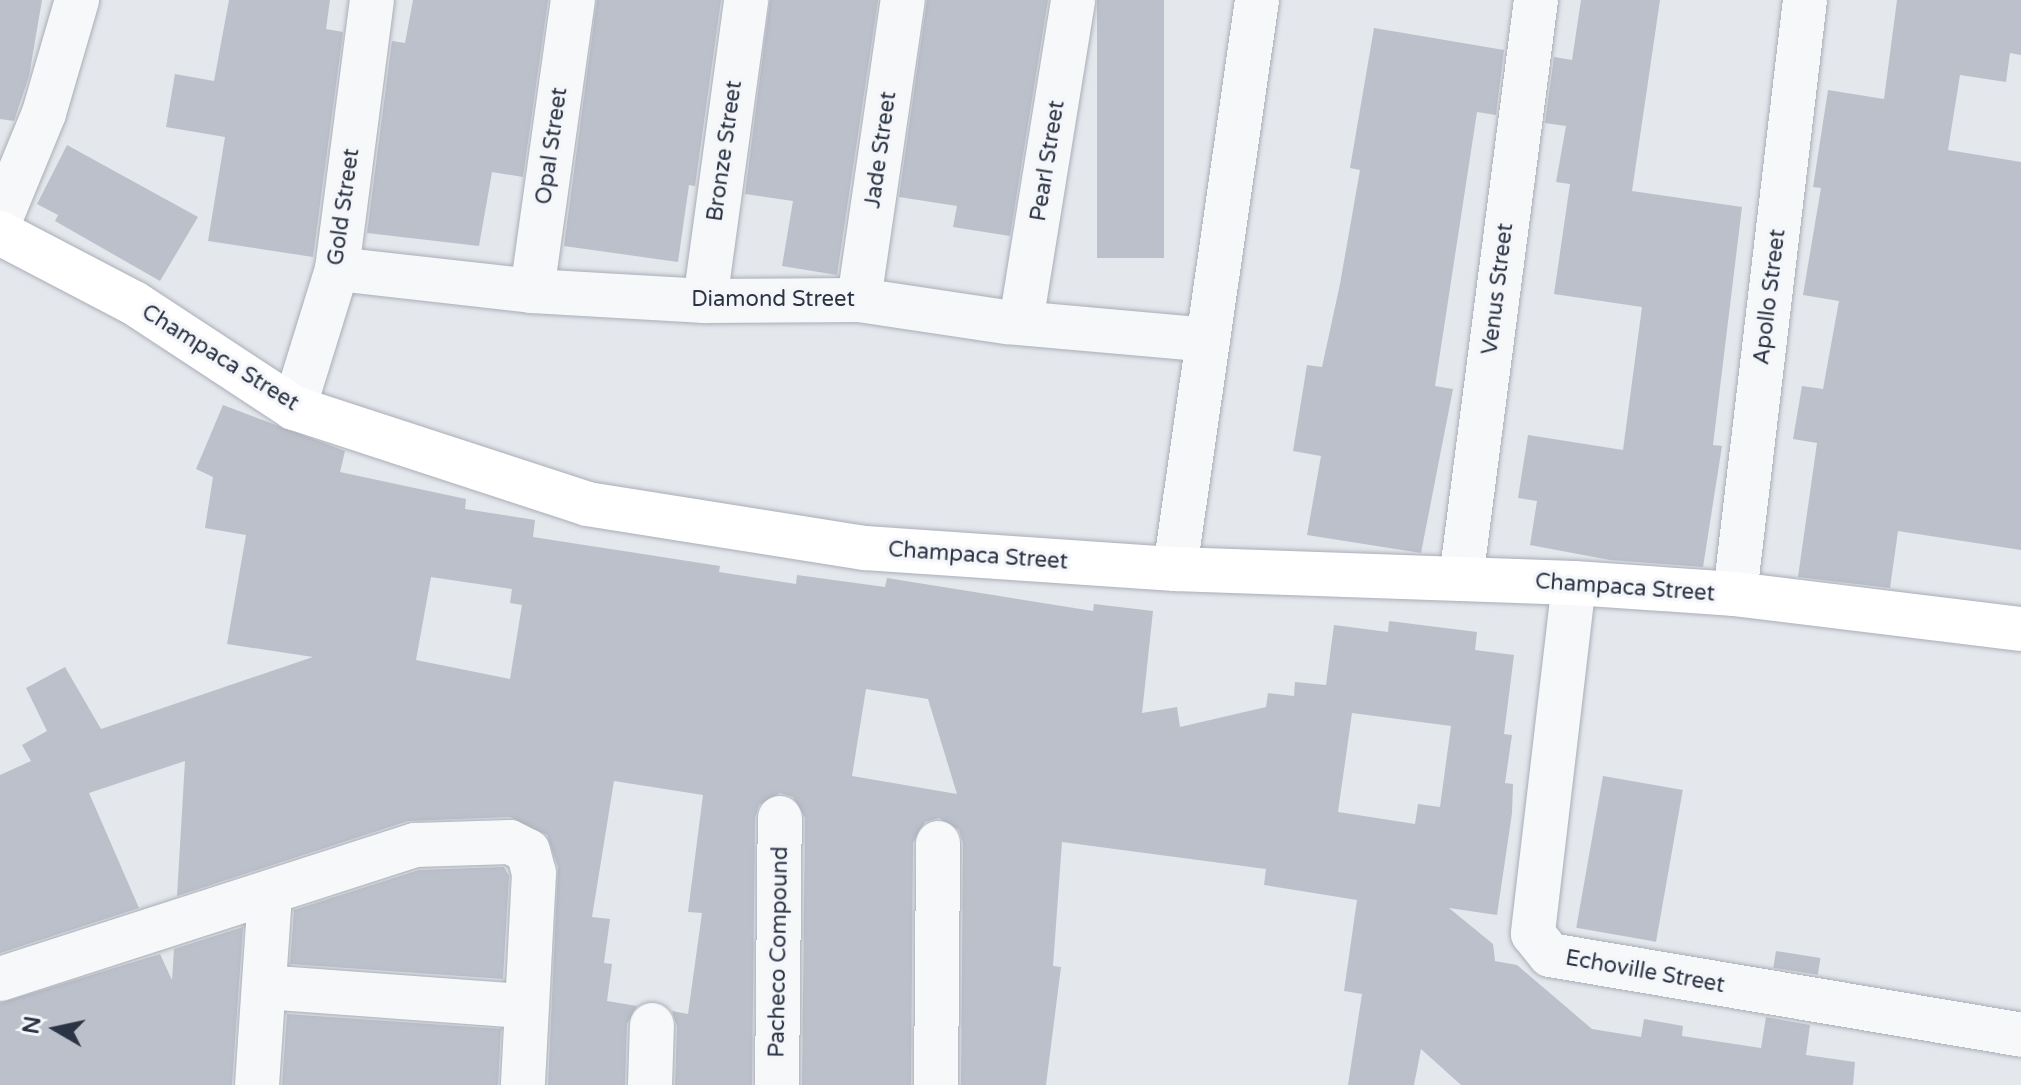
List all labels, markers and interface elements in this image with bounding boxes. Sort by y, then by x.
street label: Bronze Street [702,79,748,223]
street label: Opal Street [531,86,573,206]
street label: Jade Street [860,90,902,210]
street label: Pearl Street [1025,99,1071,223]
street label: Gold Street [323,147,365,267]
street label: Venus Street [1477,222,1519,356]
street label: Apollo Street [1749,228,1791,366]
street label: Diamond Street [691,287,855,313]
street label: Champaca Street [137,299,303,417]
street label: Champaca Street [887,537,1069,575]
street label: Champaca Street [1534,569,1716,607]
street label: Pacheco Compound [764,846,794,1058]
street label: Echoville Street [1563,945,1727,999]
north arrow [16,989,96,1069]
text: N [18,1014,47,1036]

